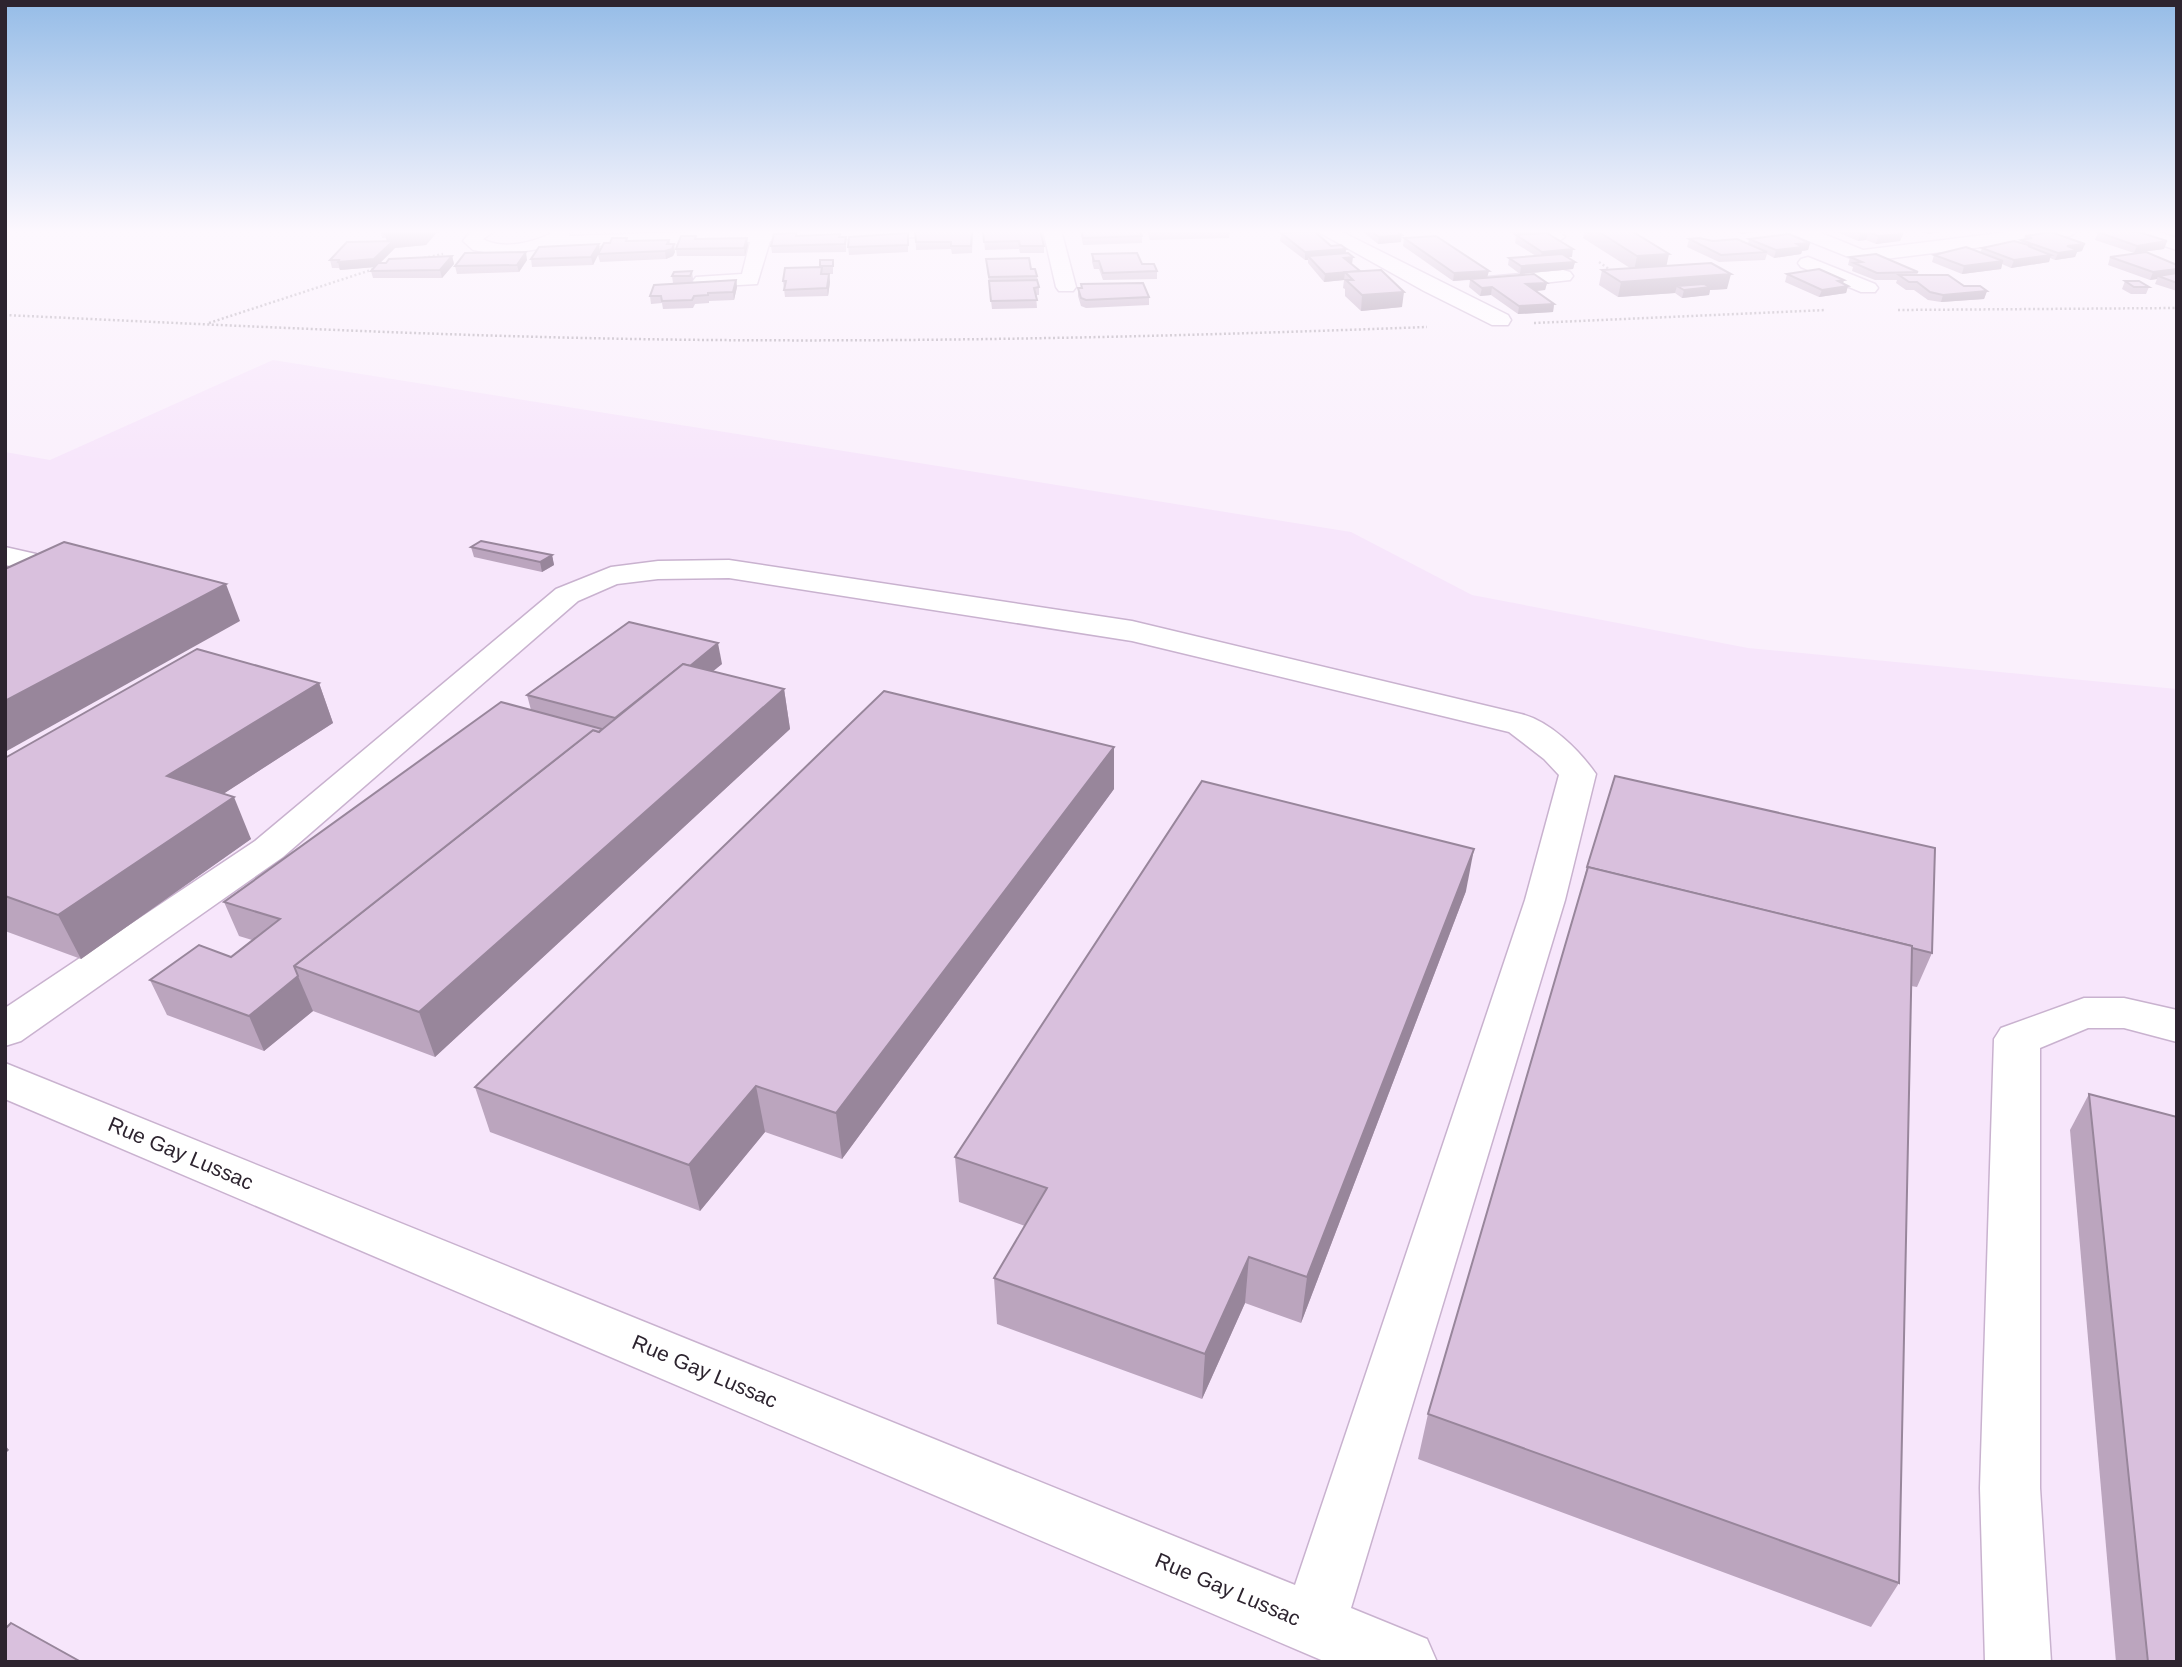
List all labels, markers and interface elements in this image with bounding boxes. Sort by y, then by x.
street label: Rue Gay Lussac [105,1112,257,1194]
street label: Rue Gay Lussac [629,1330,781,1412]
street label: Rue Gay Lussac [1152,1548,1304,1630]

